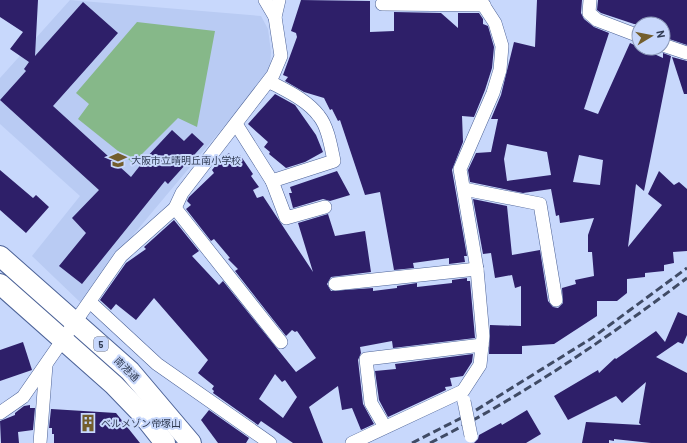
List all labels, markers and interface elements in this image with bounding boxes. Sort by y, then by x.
north arrow [631,16,671,56]
text: N [654,29,668,39]
school or university icon: 大阪市立晴明丘南小学校 [108,150,128,170]
place label: 大阪市立晴明丘南小学校 [131,154,241,166]
road number: 5 [94,337,108,351]
street label: 南港通 [112,354,142,384]
building icon: ベルメゾン帝塚山 [78,413,98,433]
place label: ベルメゾン帝塚山 [101,417,181,429]

